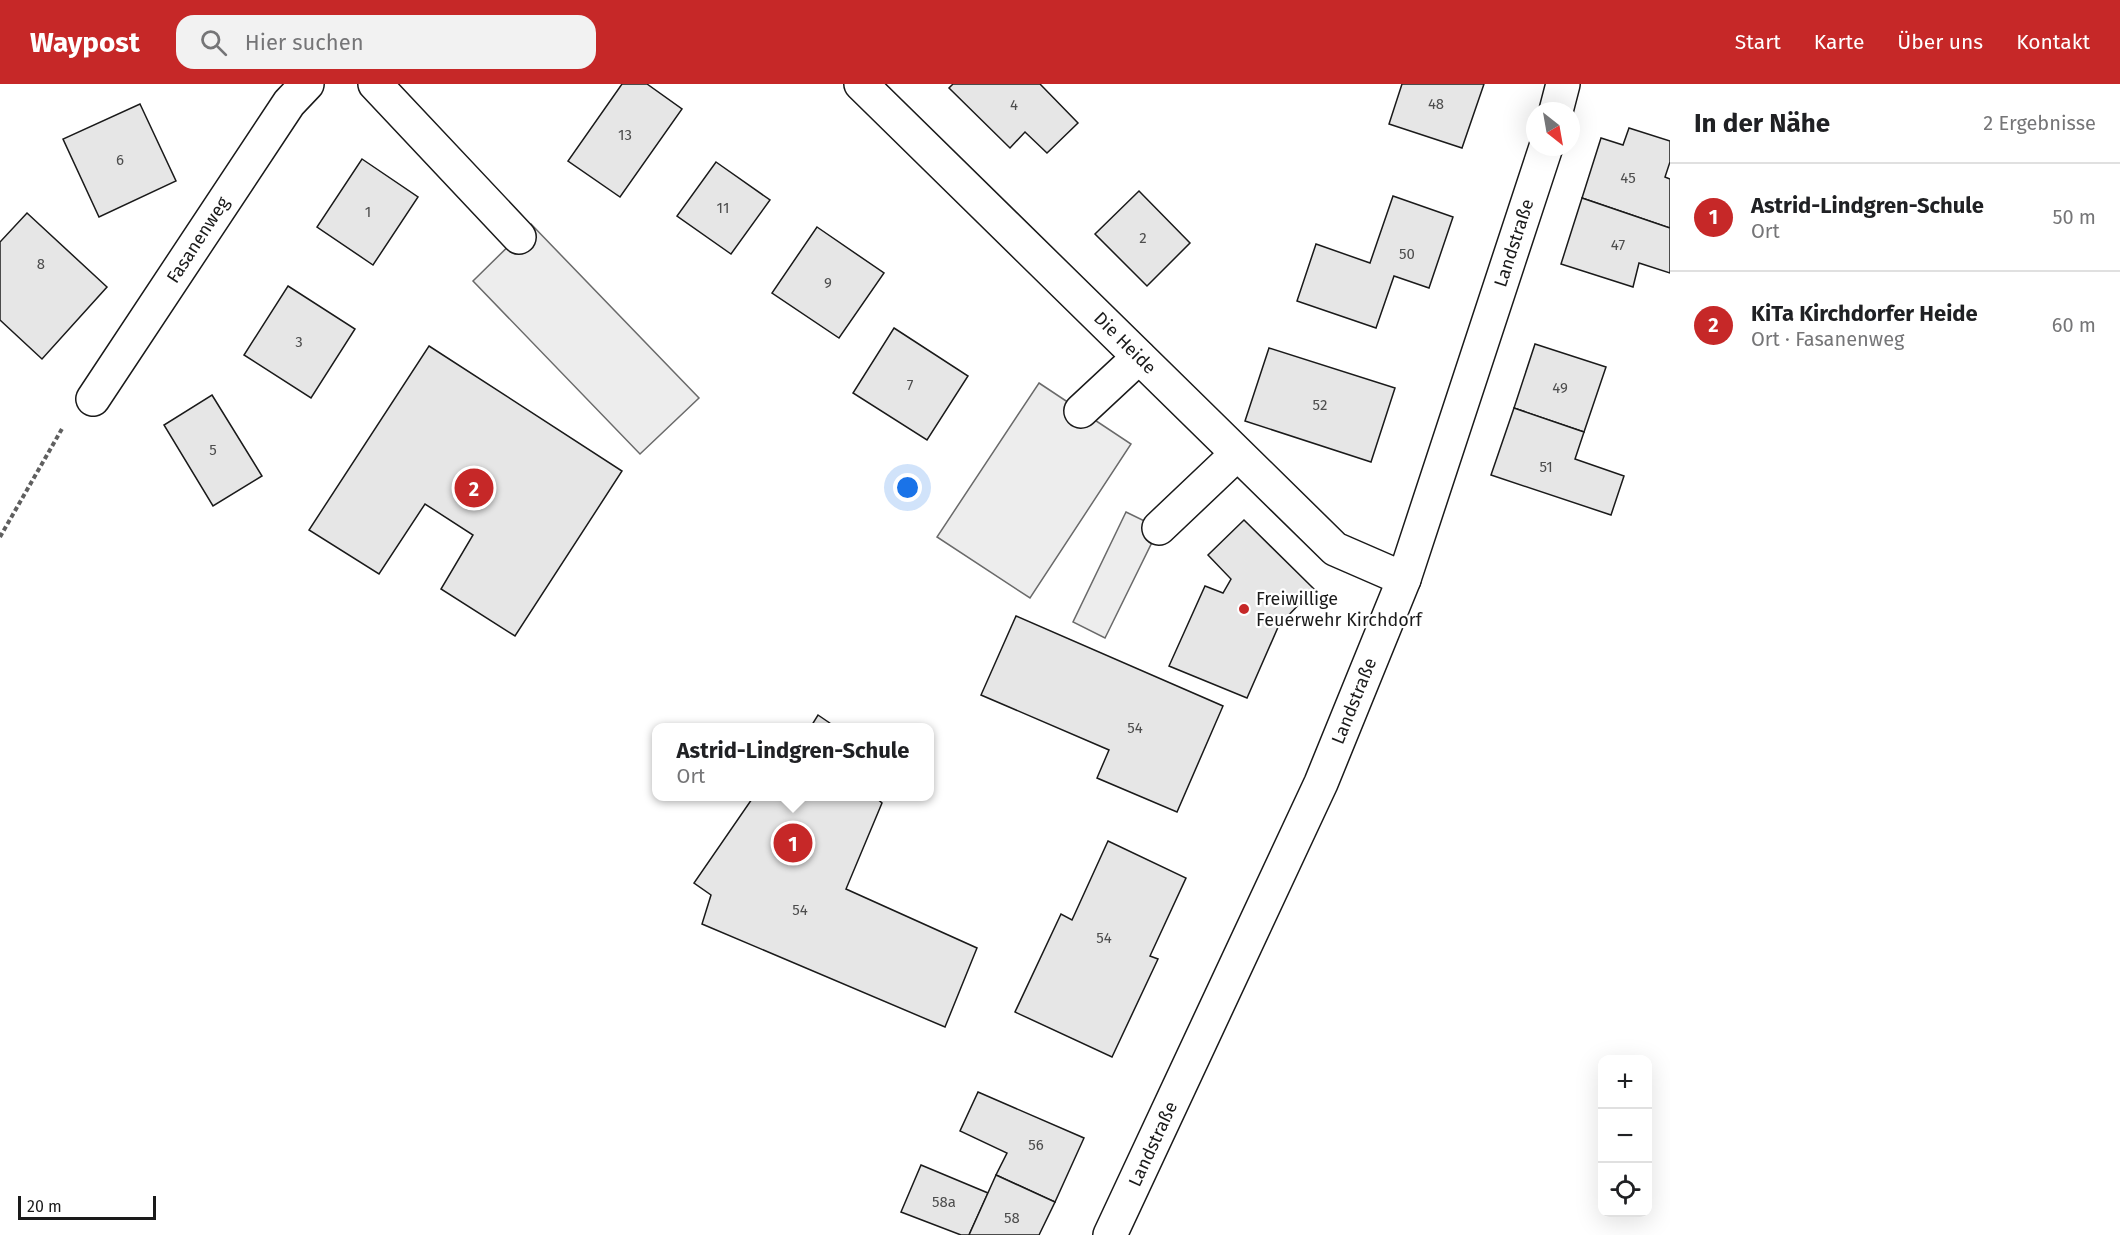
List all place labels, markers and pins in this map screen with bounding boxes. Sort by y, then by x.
pin: 2 [454,466,494,510]
place label: Freiwillige Feuerwehr Kirchdorf [1256,588,1424,631]
marker: Freiwillige Feuerwehr Kirchdorf [1237,602,1251,616]
pin: 1 [774,820,812,866]

